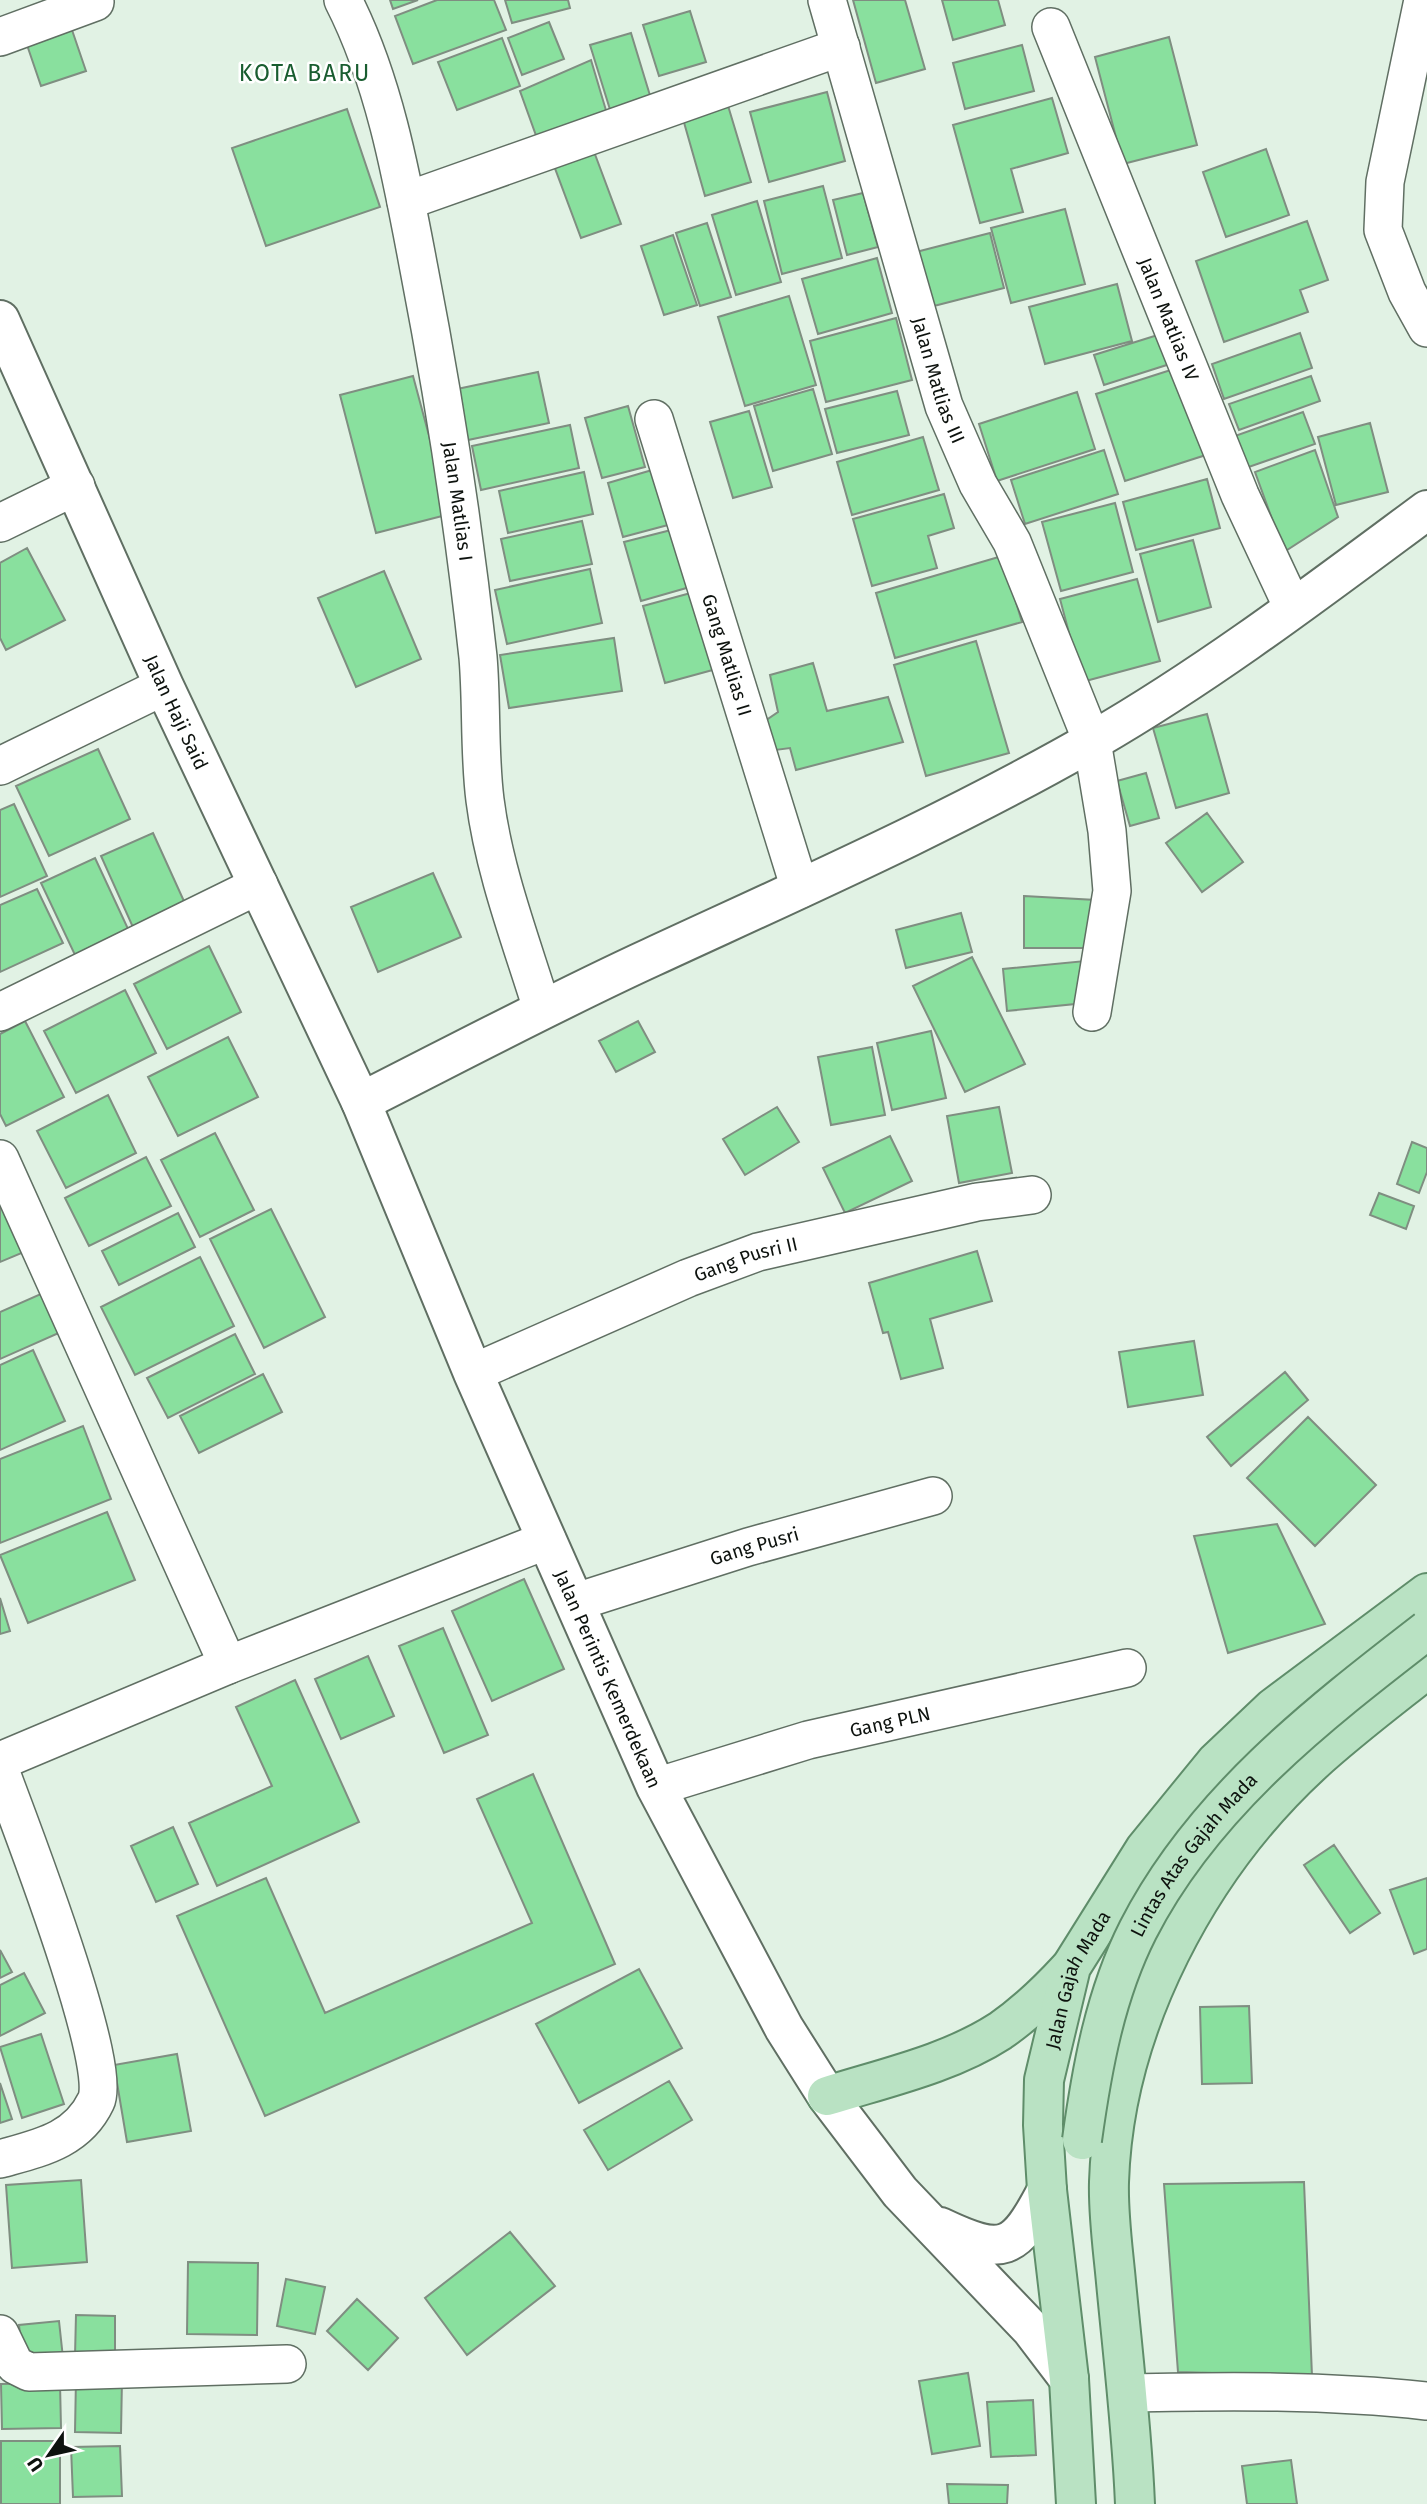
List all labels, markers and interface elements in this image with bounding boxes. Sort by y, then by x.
district label: KOTA BARU [239,59,371,87]
street label: Jalan Matlias IV [1134,254,1204,385]
street label: Jalan Matlias III [907,314,970,447]
street label: Jalan Matlias I [438,440,478,562]
street label: Gang Matlias II [698,591,757,719]
street label: Jalan Haji Said [140,651,213,773]
street label: Gang Pusri II [691,1232,800,1286]
street label: Gang Pusri [707,1522,801,1570]
street label: Jalan Perintis Kemerdekaan [550,1566,667,1792]
street label: Gang PLN [847,1701,932,1742]
street label: Lintas Atas Gajah Mada [1125,1768,1262,1941]
street label: Jalan Gajah Mada [1040,1906,1115,2052]
north arrow [14,2420,84,2490]
text: U [22,2453,48,2476]

